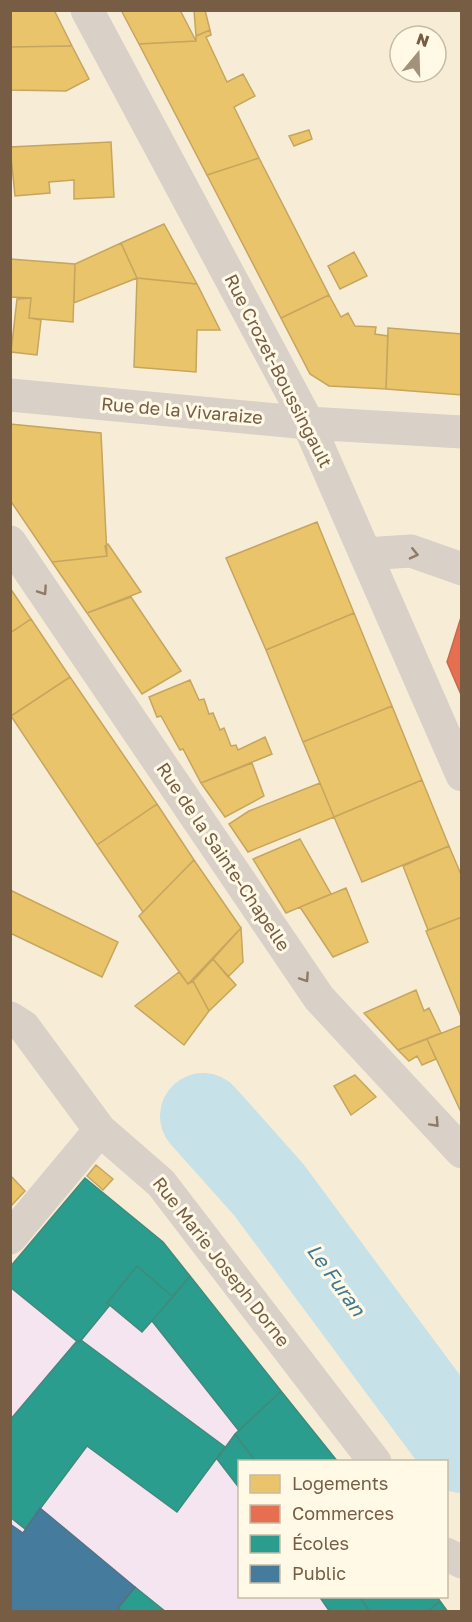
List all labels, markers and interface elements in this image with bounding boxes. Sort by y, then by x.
north arrow [388,24,448,84]
text: N [414,28,432,51]
street label: Rue Crozet-Boussingault [220,270,337,471]
street label: Rue de la Vivaraize [100,392,264,428]
one-way arrow [409,546,419,559]
one-way arrow [36,584,47,595]
street label: Rue de la Sainte-Chapelle [152,758,295,955]
one-way arrow [298,972,309,983]
one-way arrow [428,1117,439,1127]
street label: Rue Marie Joseph Dorne [149,1172,295,1351]
water label: Le Furan [303,1239,371,1321]
legend [238,1460,448,1598]
text: Logements [292,1472,388,1494]
text: Commerces [292,1502,394,1524]
text: Écoles [292,1532,349,1554]
text: Public [292,1562,346,1584]

